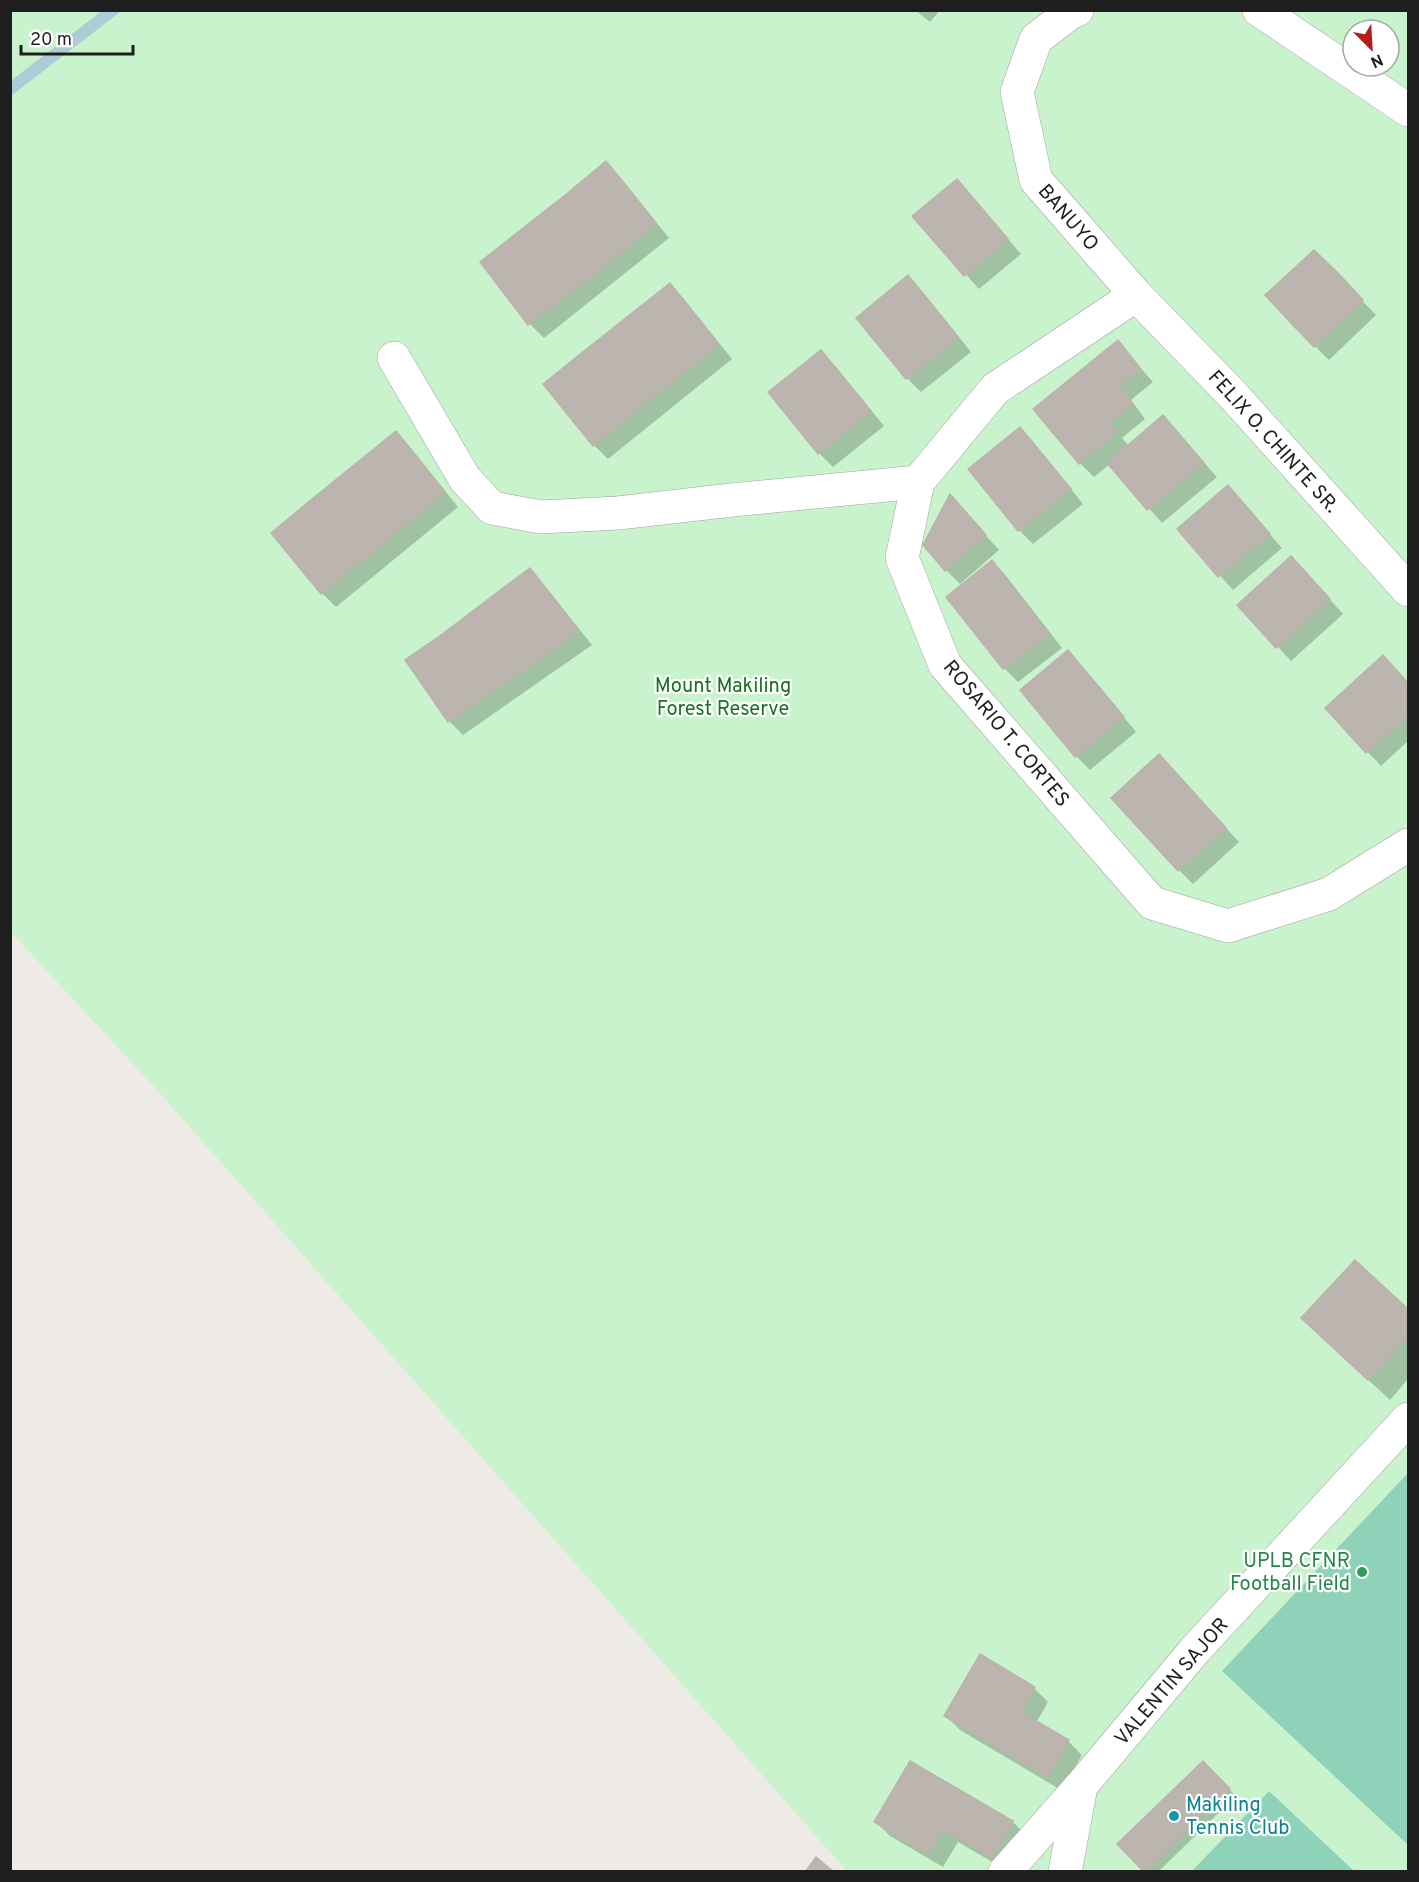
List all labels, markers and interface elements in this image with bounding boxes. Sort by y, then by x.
scale bar [21,18,134,56]
north arrow [1341,18,1401,78]
text: 20 m [30,29,72,52]
text: N [1367,48,1386,71]
street label: BANUYO [1031,179,1104,257]
street label: FELIX O. CHINTE SR. [1201,365,1344,519]
street label: ROSARIO T. CORTES [936,655,1075,813]
park label: Mount Makiling Forest Reserve [655,674,791,723]
place label: UPLB CFNR Football Field [1230,1549,1350,1598]
marker: UPLB CFNR Football Field [1355,1565,1369,1579]
street label: VALENTIN SAJOR [1110,1613,1235,1752]
place label: Makiling Tennis Club [1186,1793,1289,1842]
marker: Makiling Tennis Club [1167,1809,1181,1823]

